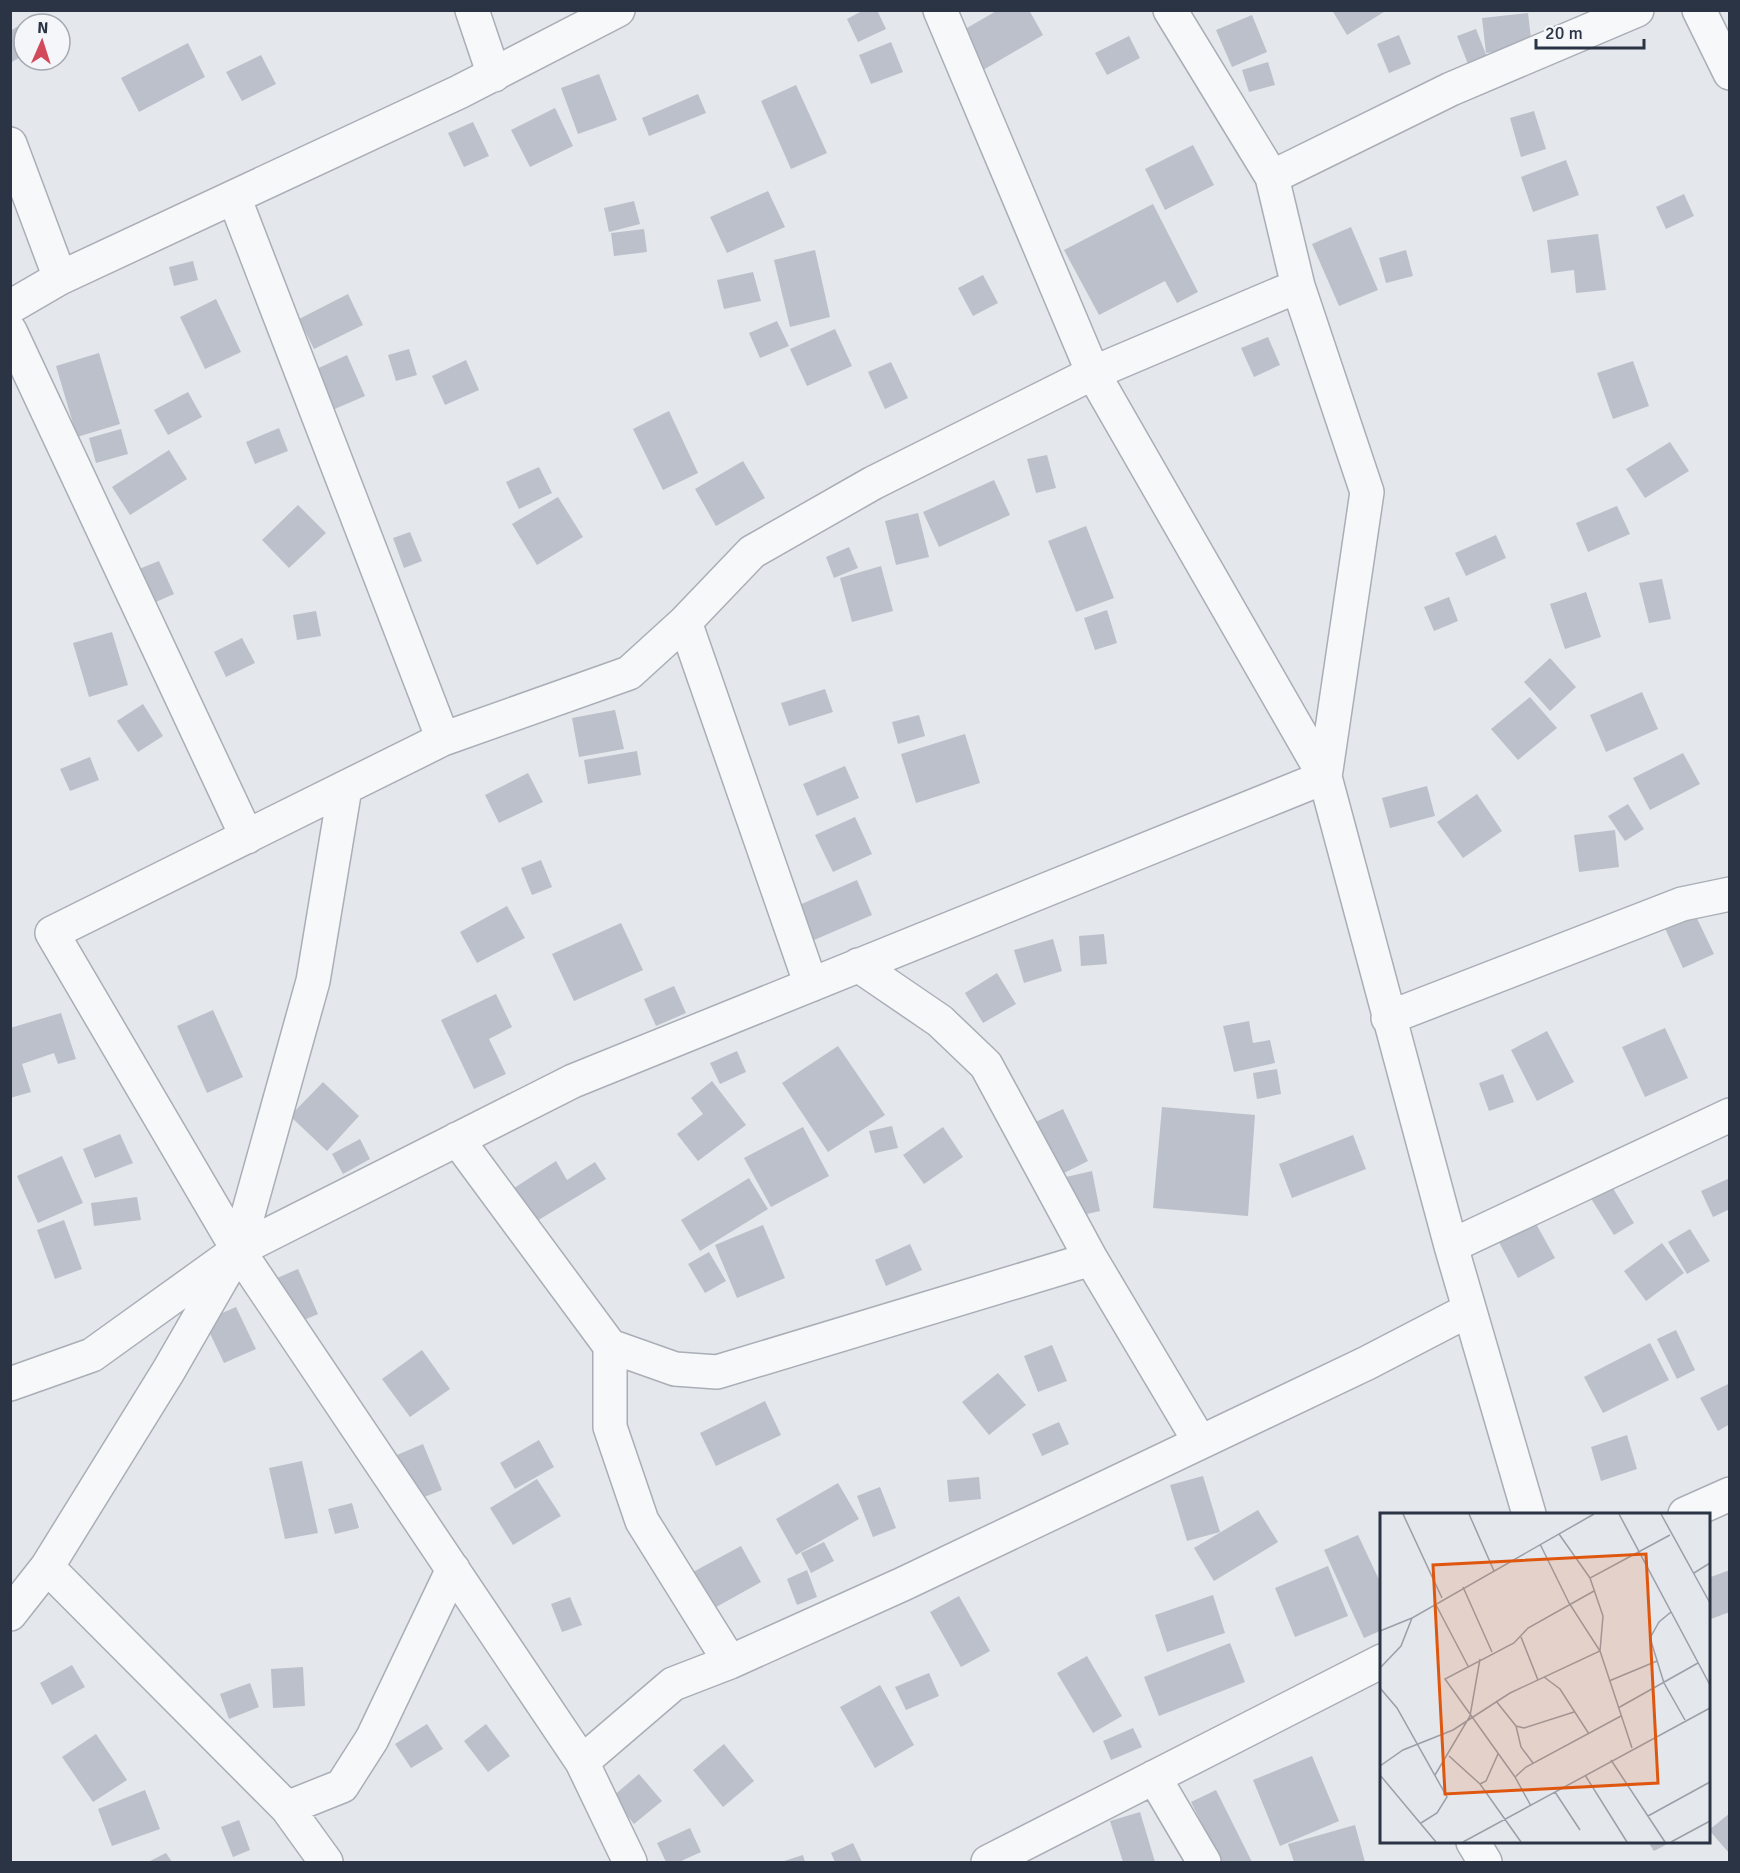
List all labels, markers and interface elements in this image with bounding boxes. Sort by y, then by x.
north arrow [12,12,72,72]
scale bar [1536,12,1644,50]
text: N [37,18,49,38]
text: 20 m [1545,22,1583,44]
inset map [1380,1513,1710,1843]

